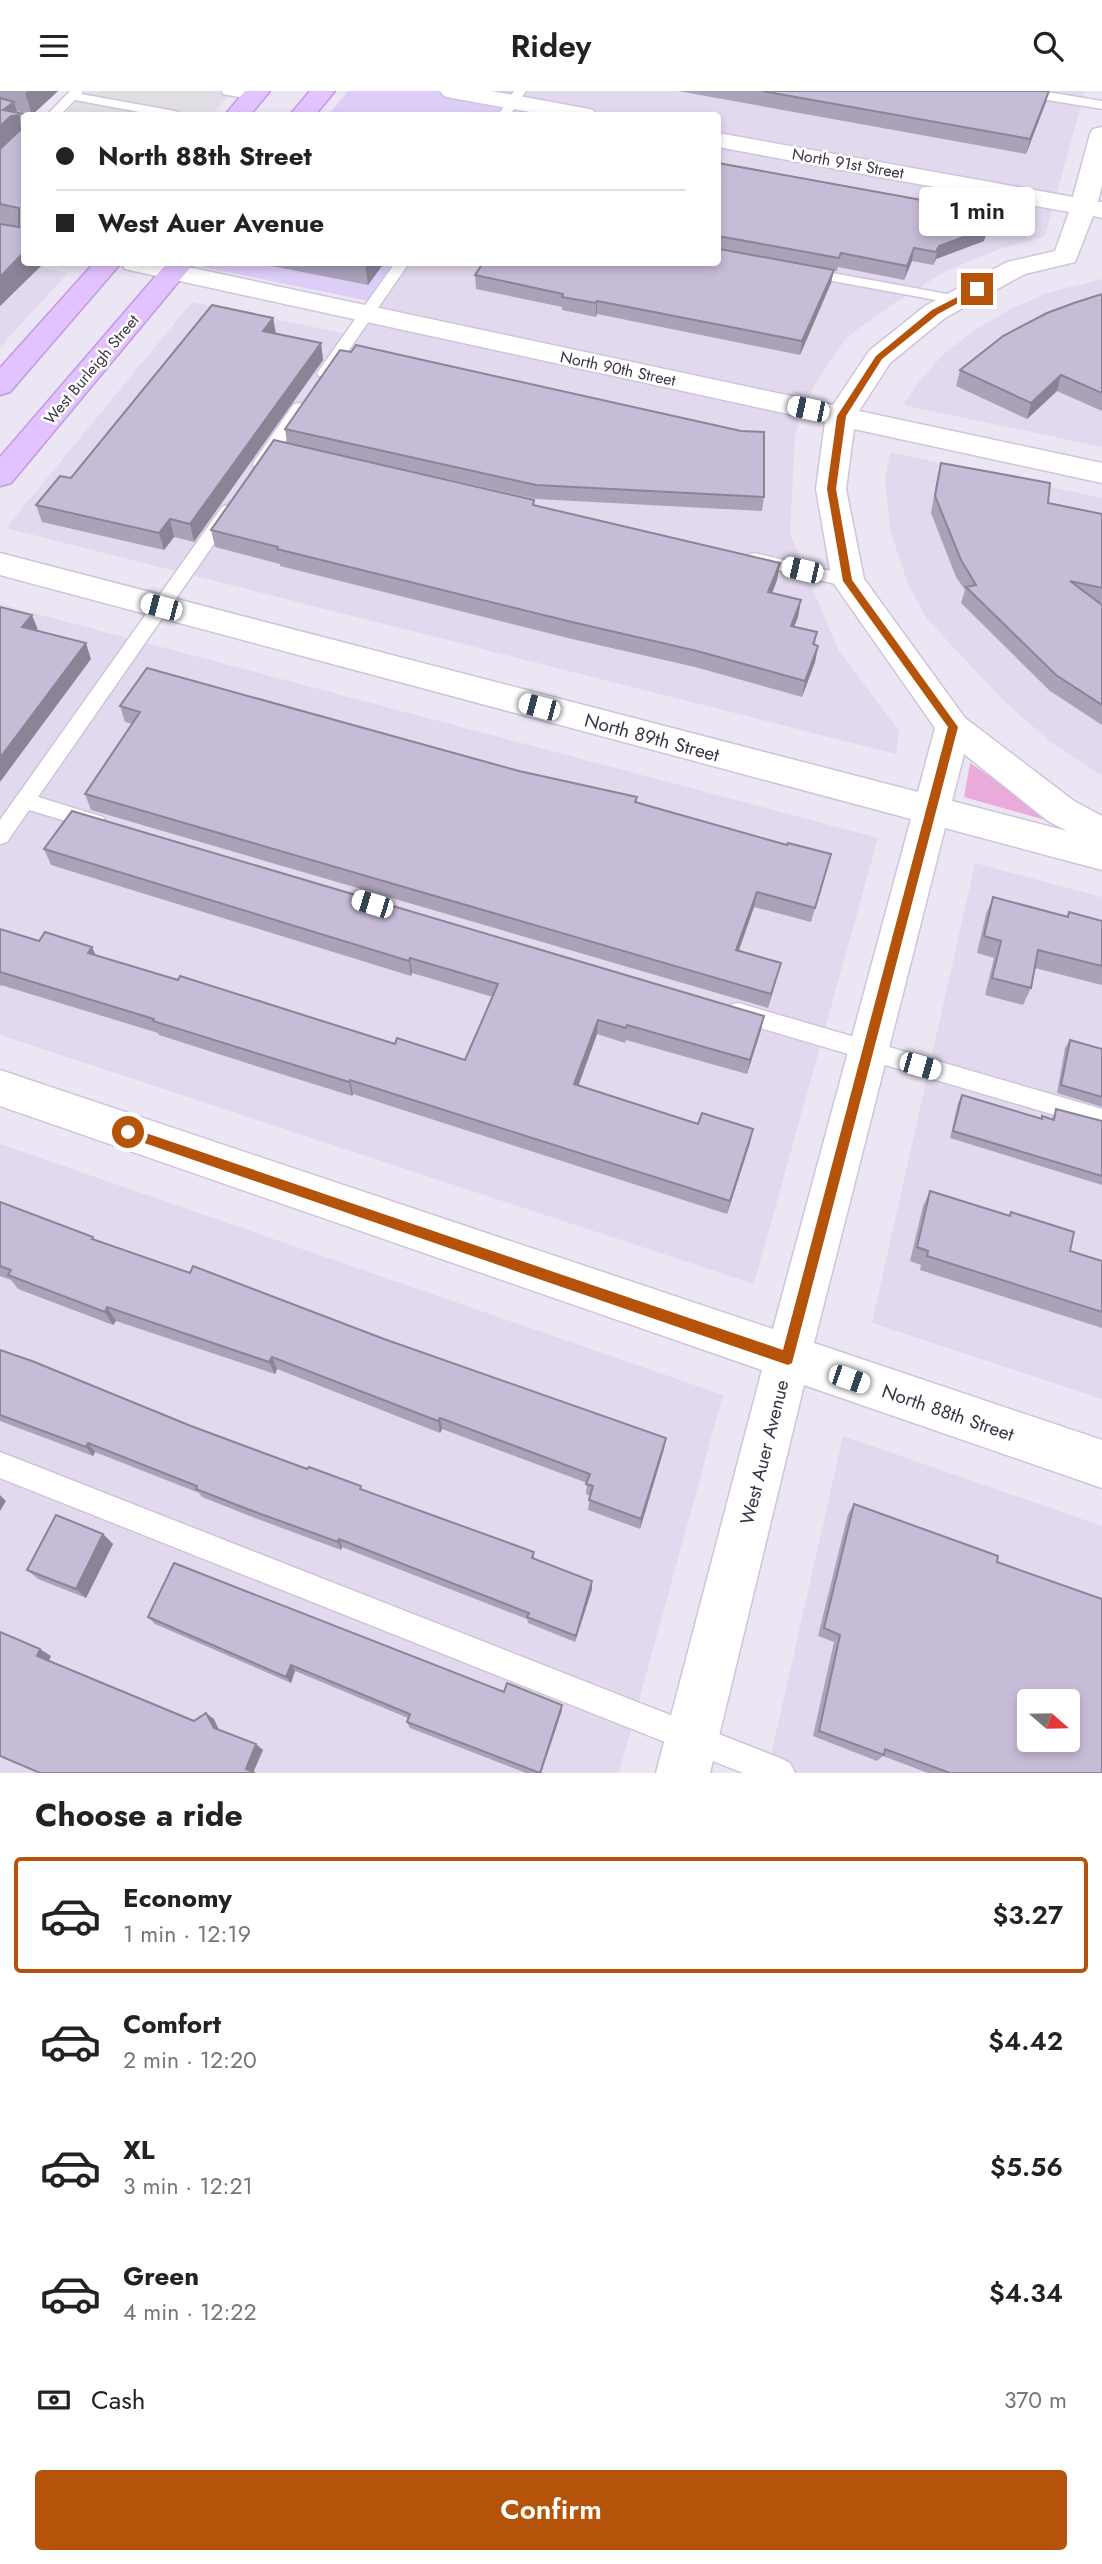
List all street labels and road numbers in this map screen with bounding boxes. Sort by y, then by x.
street label: North 91st Street [790,142,906,185]
street label: West Burleigh Street [38,309,144,429]
street label: North 90th Street [558,345,678,392]
street label: North 89th Street [581,706,723,769]
street label: West Auer Avenue [733,1377,796,1527]
street label: North 88th Street [878,1377,1018,1448]

